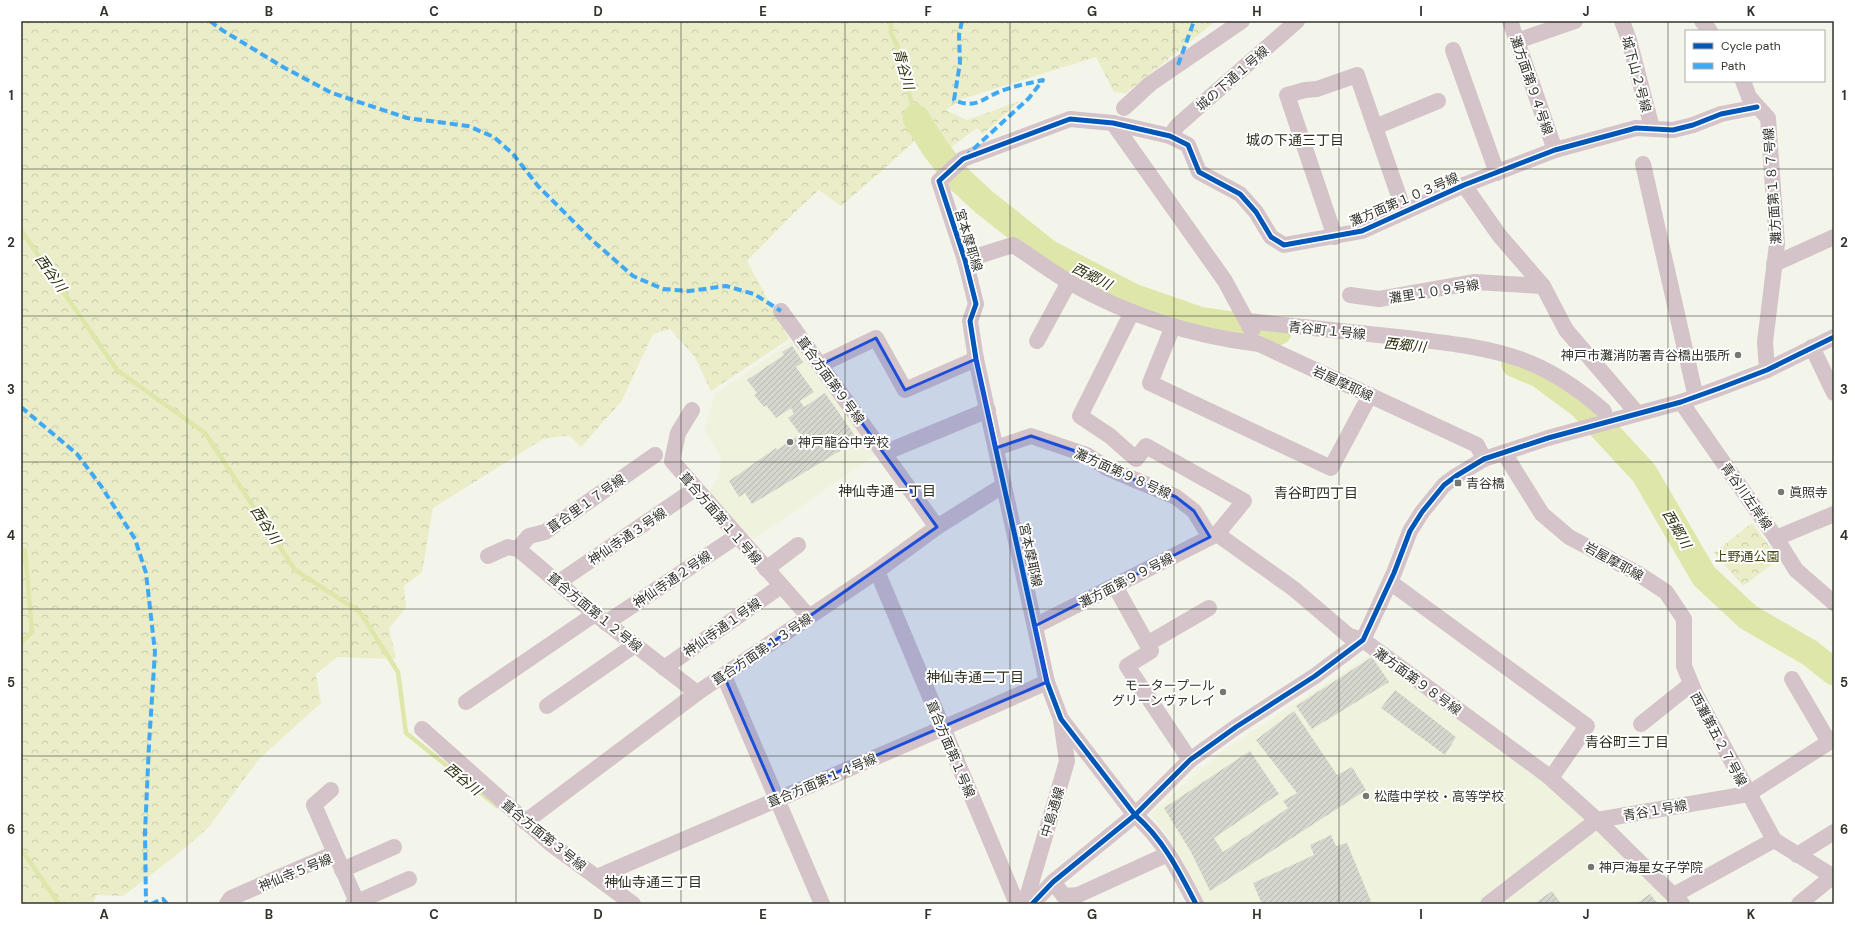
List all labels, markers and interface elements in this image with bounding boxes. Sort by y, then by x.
text: A [99,3,109,20]
text: B [265,3,273,20]
text: C [429,3,439,20]
text: D [593,3,603,20]
text: E [759,3,767,20]
text: F [924,3,932,20]
text: G [1087,3,1097,20]
text: H [1252,3,1262,20]
text: I [1419,3,1423,20]
text: J [1582,3,1590,20]
text: K [1747,3,1756,20]
legend [1685,30,1825,82]
street label: 灘方面第９４号線 [1507,33,1556,137]
street label: 城下山２号線 [1618,34,1655,114]
text: Cycle path [1721,38,1781,54]
street label: 城の下通１号線 [1192,42,1272,115]
water label: 青谷川 [890,46,919,94]
text: Path [1721,58,1746,74]
text: 1 [9,87,13,104]
text: 1 [1842,87,1846,104]
street label: 灘方面第１８７号線 [1760,127,1785,245]
district label: 城の下通三丁目 [1246,131,1344,149]
street label: 灘方面第１０３号線 [1347,169,1461,230]
street label: 宮本摩耶線 [951,207,986,274]
text: 2 [7,234,15,251]
text: 2 [1840,234,1848,251]
water label: 西谷川 [32,251,72,297]
water label: 西郷川 [1069,258,1117,294]
street label: 灘里１０９号線 [1388,276,1480,307]
street label: 青谷町１号線 [1287,318,1367,343]
street label: 葺合方面第９号線 [793,333,868,427]
water label: 西郷川 [1383,334,1429,356]
place label: 神戸市灘消防署青谷橋出張所 [1561,347,1730,364]
marker: 神戸市灘消防署青谷橋出張所 [1733,350,1743,360]
street label: 岩屋摩耶線 [1310,362,1376,405]
text: 3 [7,381,15,398]
text: 3 [1840,381,1848,398]
place label: 神戸龍谷中学校 [798,434,889,451]
marker: 神戸龍谷中学校 [785,437,795,447]
street label: 灘方面第９８号線 [1072,445,1174,502]
street label: 青谷川左岸線 [1717,459,1776,533]
street label: 葺合方面第１１号線 [676,469,765,568]
street label: 葺合里１７号線 [544,470,628,536]
place label: 青谷橋 [1466,475,1505,492]
marker: 青谷橋 [1453,478,1463,488]
district label: 神仙寺通一丁目 [838,482,936,500]
district label: 青谷町四丁目 [1274,484,1358,502]
place label: 眞照寺 [1789,484,1828,501]
marker: 眞照寺 [1776,487,1786,497]
water label: 西谷川 [247,502,286,549]
street label: 神仙寺通３号線 [585,504,670,569]
water label: 西郷川 [1659,506,1696,553]
street label: 宮本摩耶線 [1015,522,1046,589]
text: 4 [7,527,15,544]
text: 4 [1840,527,1848,544]
street label: 岩屋摩耶線 [1581,538,1646,585]
street label: 神仙寺通２号線 [630,547,715,612]
park label: 上野通公園 [1714,548,1780,565]
street label: 灘方面第９９号線 [1076,549,1176,612]
street label: 葺合方面第１２号線 [544,569,646,656]
street label: 神仙寺通１号線 [680,594,764,660]
street label: 葺合方面第１３号線 [709,610,816,689]
street label: 灘方面第９８号線 [1371,644,1465,719]
district label: 神仙寺通二丁目 [926,668,1024,686]
text: 5 [7,674,15,691]
text: 5 [1840,674,1848,691]
place label: モータープール グリーンヴァレイ [1112,677,1215,709]
marker: モータープール グリーンヴァレイ [1218,687,1228,697]
street label: 西灘第五２７号線 [1687,689,1750,789]
street label: 葺合方面第１号線 [922,698,979,800]
district label: 青谷町三丁目 [1585,733,1669,751]
street label: 葺合方面第１４号線 [765,750,879,811]
water label: 西谷川 [441,759,487,800]
street label: 中島通線 [1037,785,1068,840]
place label: 松蔭中学校・高等学校 [1374,788,1504,805]
marker: 松蔭中学校・高等学校 [1361,791,1371,801]
street label: 葺合方面第３号線 [498,796,589,875]
street label: 青谷１号線 [1622,796,1689,825]
text: 6 [7,821,15,838]
text: 6 [1840,821,1848,838]
street label: 神仙寺５号線 [256,850,335,895]
place label: 神戸海星女子学院 [1599,859,1703,876]
marker: 神戸海星女子学院 [1586,862,1596,872]
district label: 神仙寺通三丁目 [604,873,702,891]
text: A [99,906,109,923]
text: B [265,906,273,923]
text: C [429,906,439,923]
text: D [593,906,603,923]
text: E [759,906,767,923]
text: F [924,906,932,923]
text: G [1087,906,1097,923]
text: H [1252,906,1262,923]
text: I [1419,906,1423,923]
text: J [1582,906,1590,923]
text: K [1747,906,1756,923]

